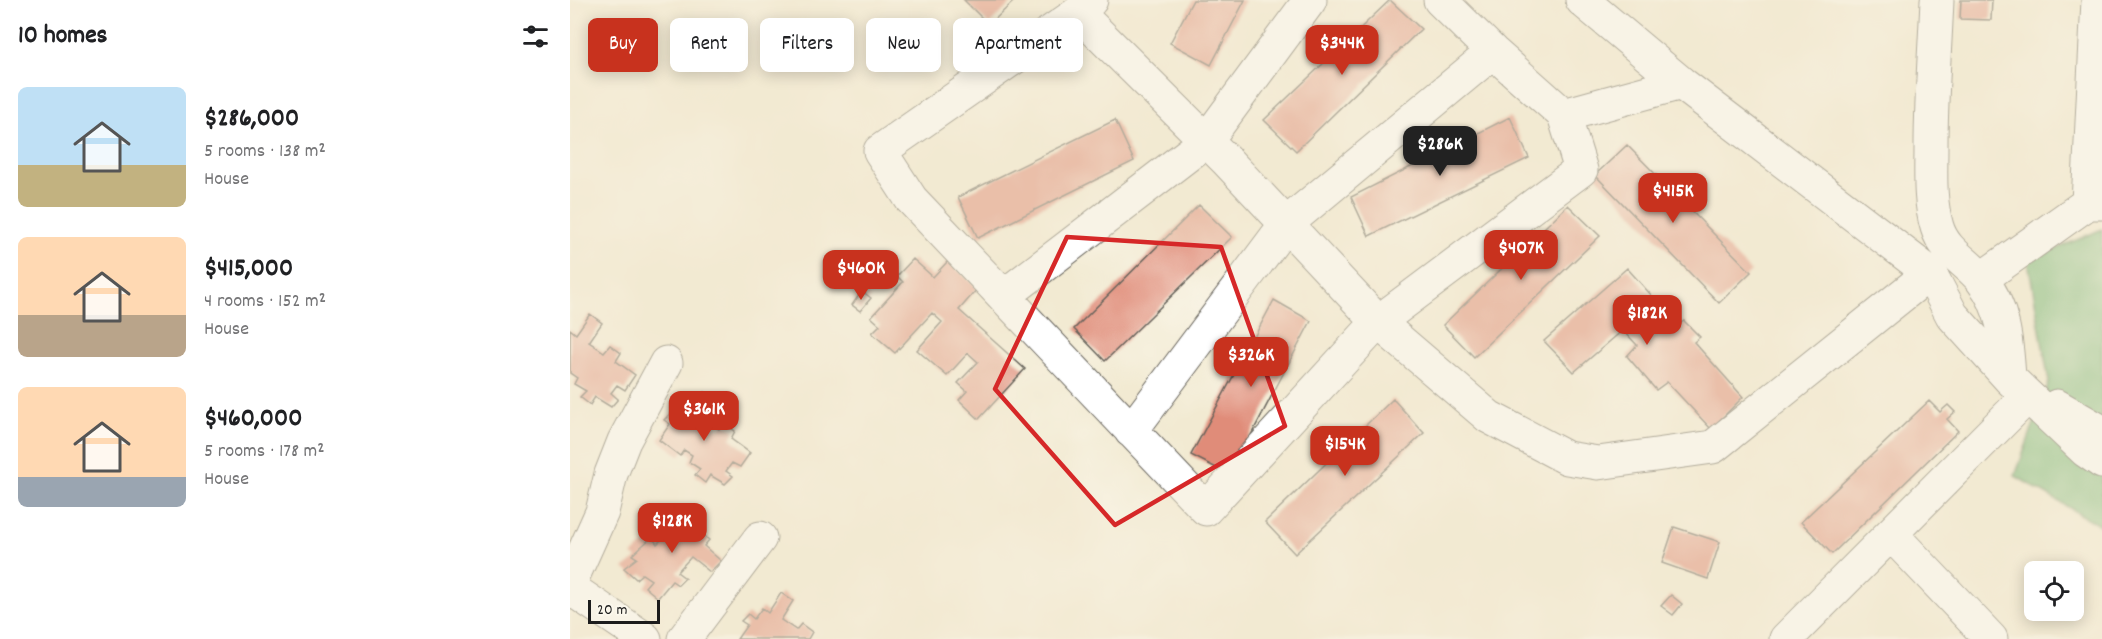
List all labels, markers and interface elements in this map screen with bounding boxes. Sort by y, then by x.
text: 10 homes [18,18,108,55]
chip: Buy [588,18,658,72]
chip: Rent [670,18,748,72]
chip: Filters [760,18,854,72]
chip: New [866,18,941,72]
chip: Apartment [953,18,1083,72]
icon: filters [519,20,552,53]
pin: $344K [1300,25,1384,76]
text: $344K [1320,30,1364,58]
text: $286,000 [204,101,299,138]
icon: home [66,111,138,183]
pin: $286K [1398,126,1482,177]
text: $286K [1417,131,1463,159]
text: 5 rooms · 138 m² [204,138,326,166]
text: House [204,166,249,194]
pin: $415K [1631,173,1715,224]
text: $415K [1652,178,1694,206]
pin: $407K [1479,230,1563,281]
text: $407K [1498,235,1544,263]
pin: $460K [819,250,903,301]
text: $415,000 [204,251,293,288]
text: $460K [837,255,885,283]
icon: home [66,261,138,333]
text: 4 rooms · 152 m² [204,288,326,316]
pin: $182K [1605,295,1689,346]
text: $182K [1627,300,1667,328]
text: House [204,316,249,344]
pin: $326K [1209,337,1293,388]
text: $326K [1228,342,1274,370]
pin: $361K [662,391,746,442]
text: $361K [683,396,725,424]
text: $460,000 [204,401,302,438]
icon: home [66,411,138,483]
pin: $154K [1303,426,1387,477]
text: $154K [1324,431,1366,459]
text: 5 rooms · 178 m² [204,438,325,466]
text: House [204,466,249,494]
pin: $128K [630,503,714,554]
text: $128K [652,508,692,536]
map controls [2024,561,2084,621]
button: locate [2024,561,2084,621]
scale bar [588,597,660,624]
text: 20 m [597,599,627,622]

